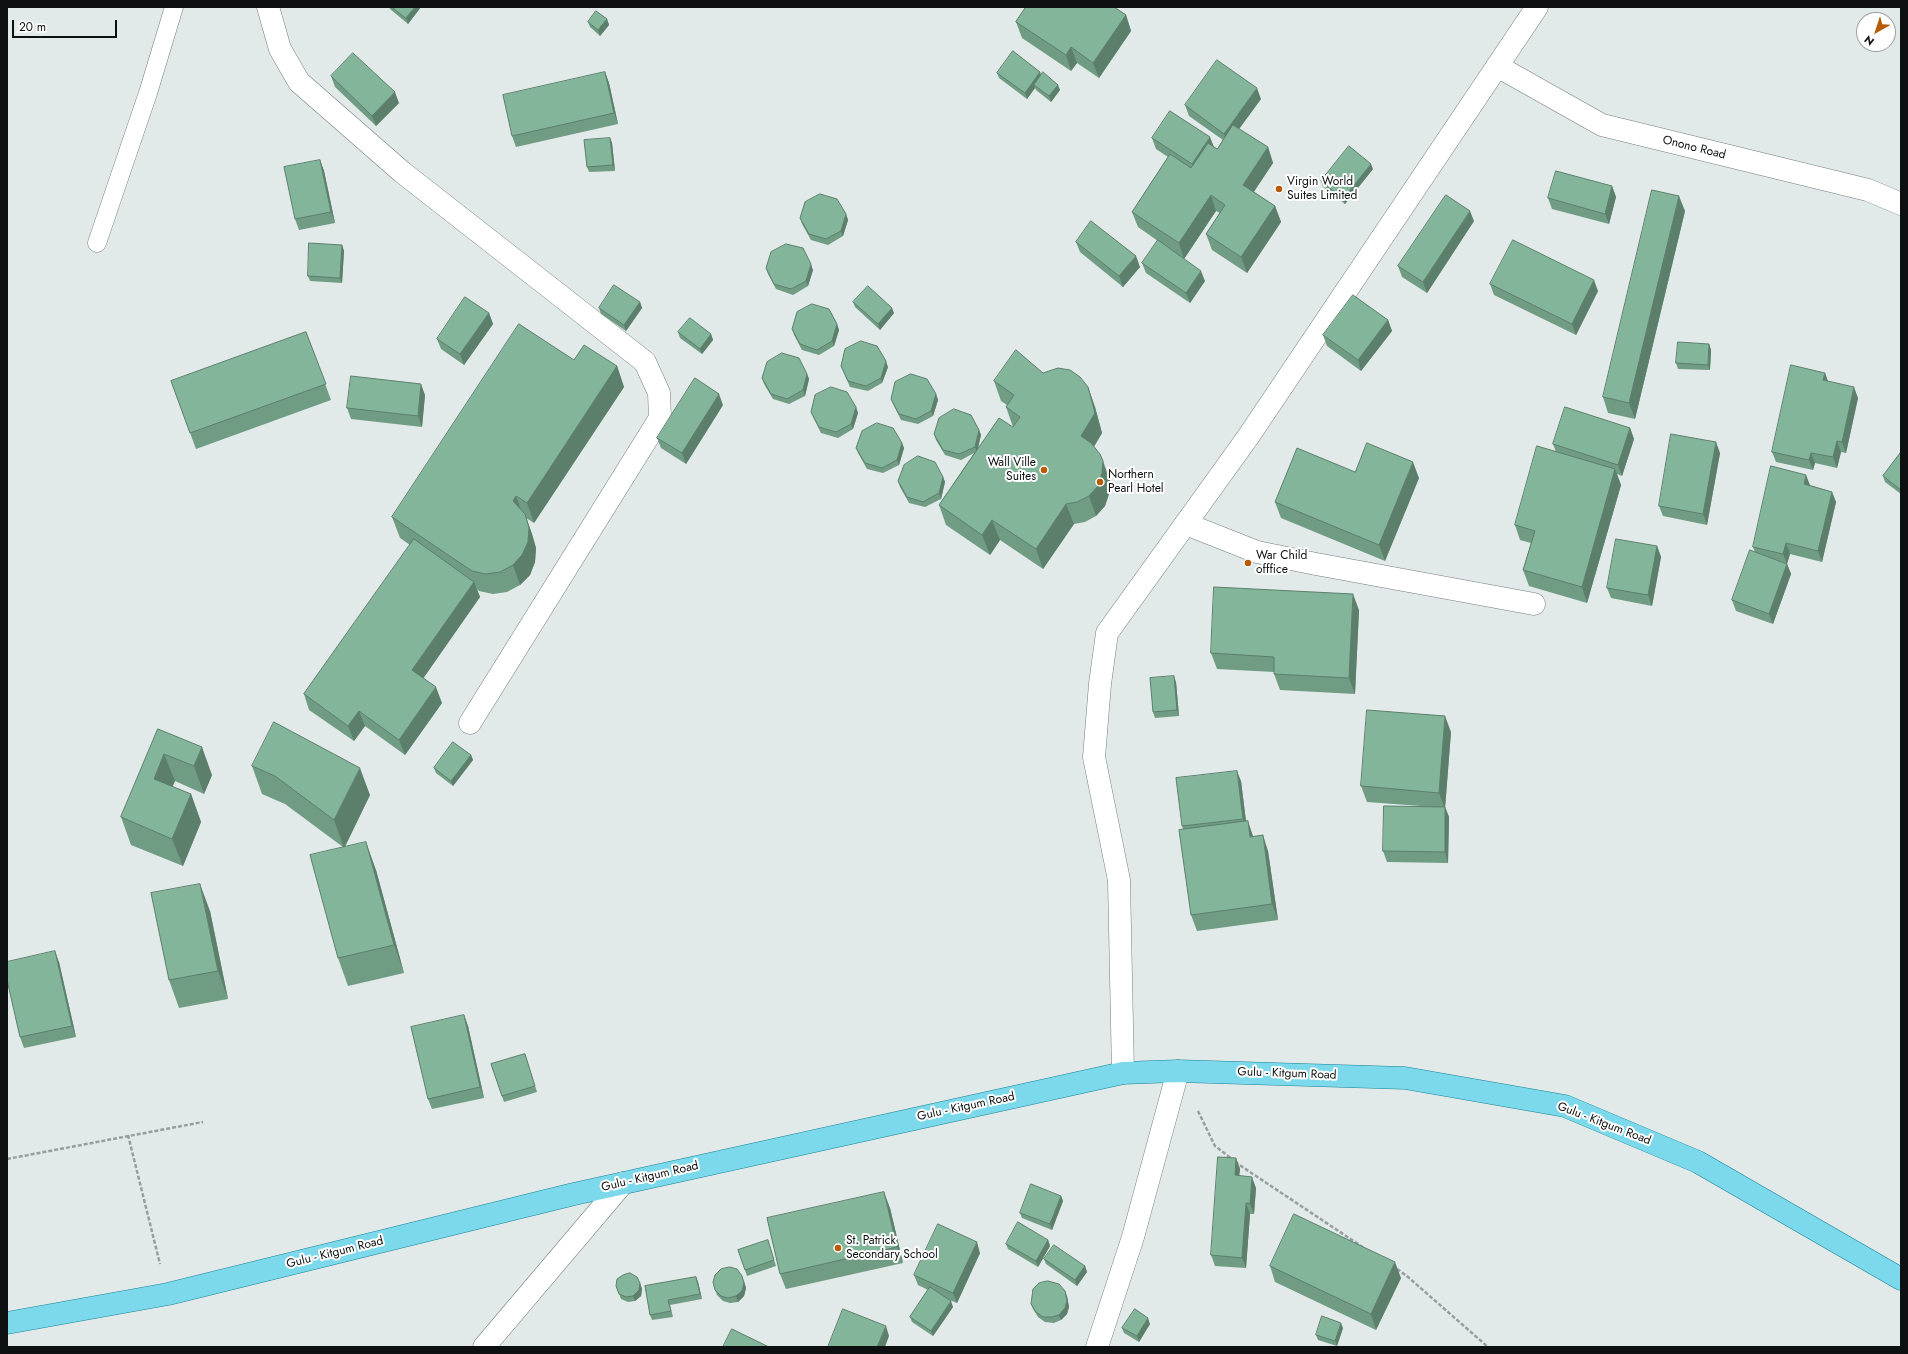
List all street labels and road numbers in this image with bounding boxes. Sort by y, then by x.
street label: Onono Road [1661,133,1727,163]
street label: Gulu - Kitgum Road [1237,1065,1337,1083]
street label: Gulu - Kitgum Road [916,1090,1016,1124]
street label: Gulu - Kitgum Road [1555,1100,1653,1148]
street label: Gulu - Kitgum Road [600,1159,700,1195]
street label: Gulu - Kitgum Road [285,1234,385,1272]

